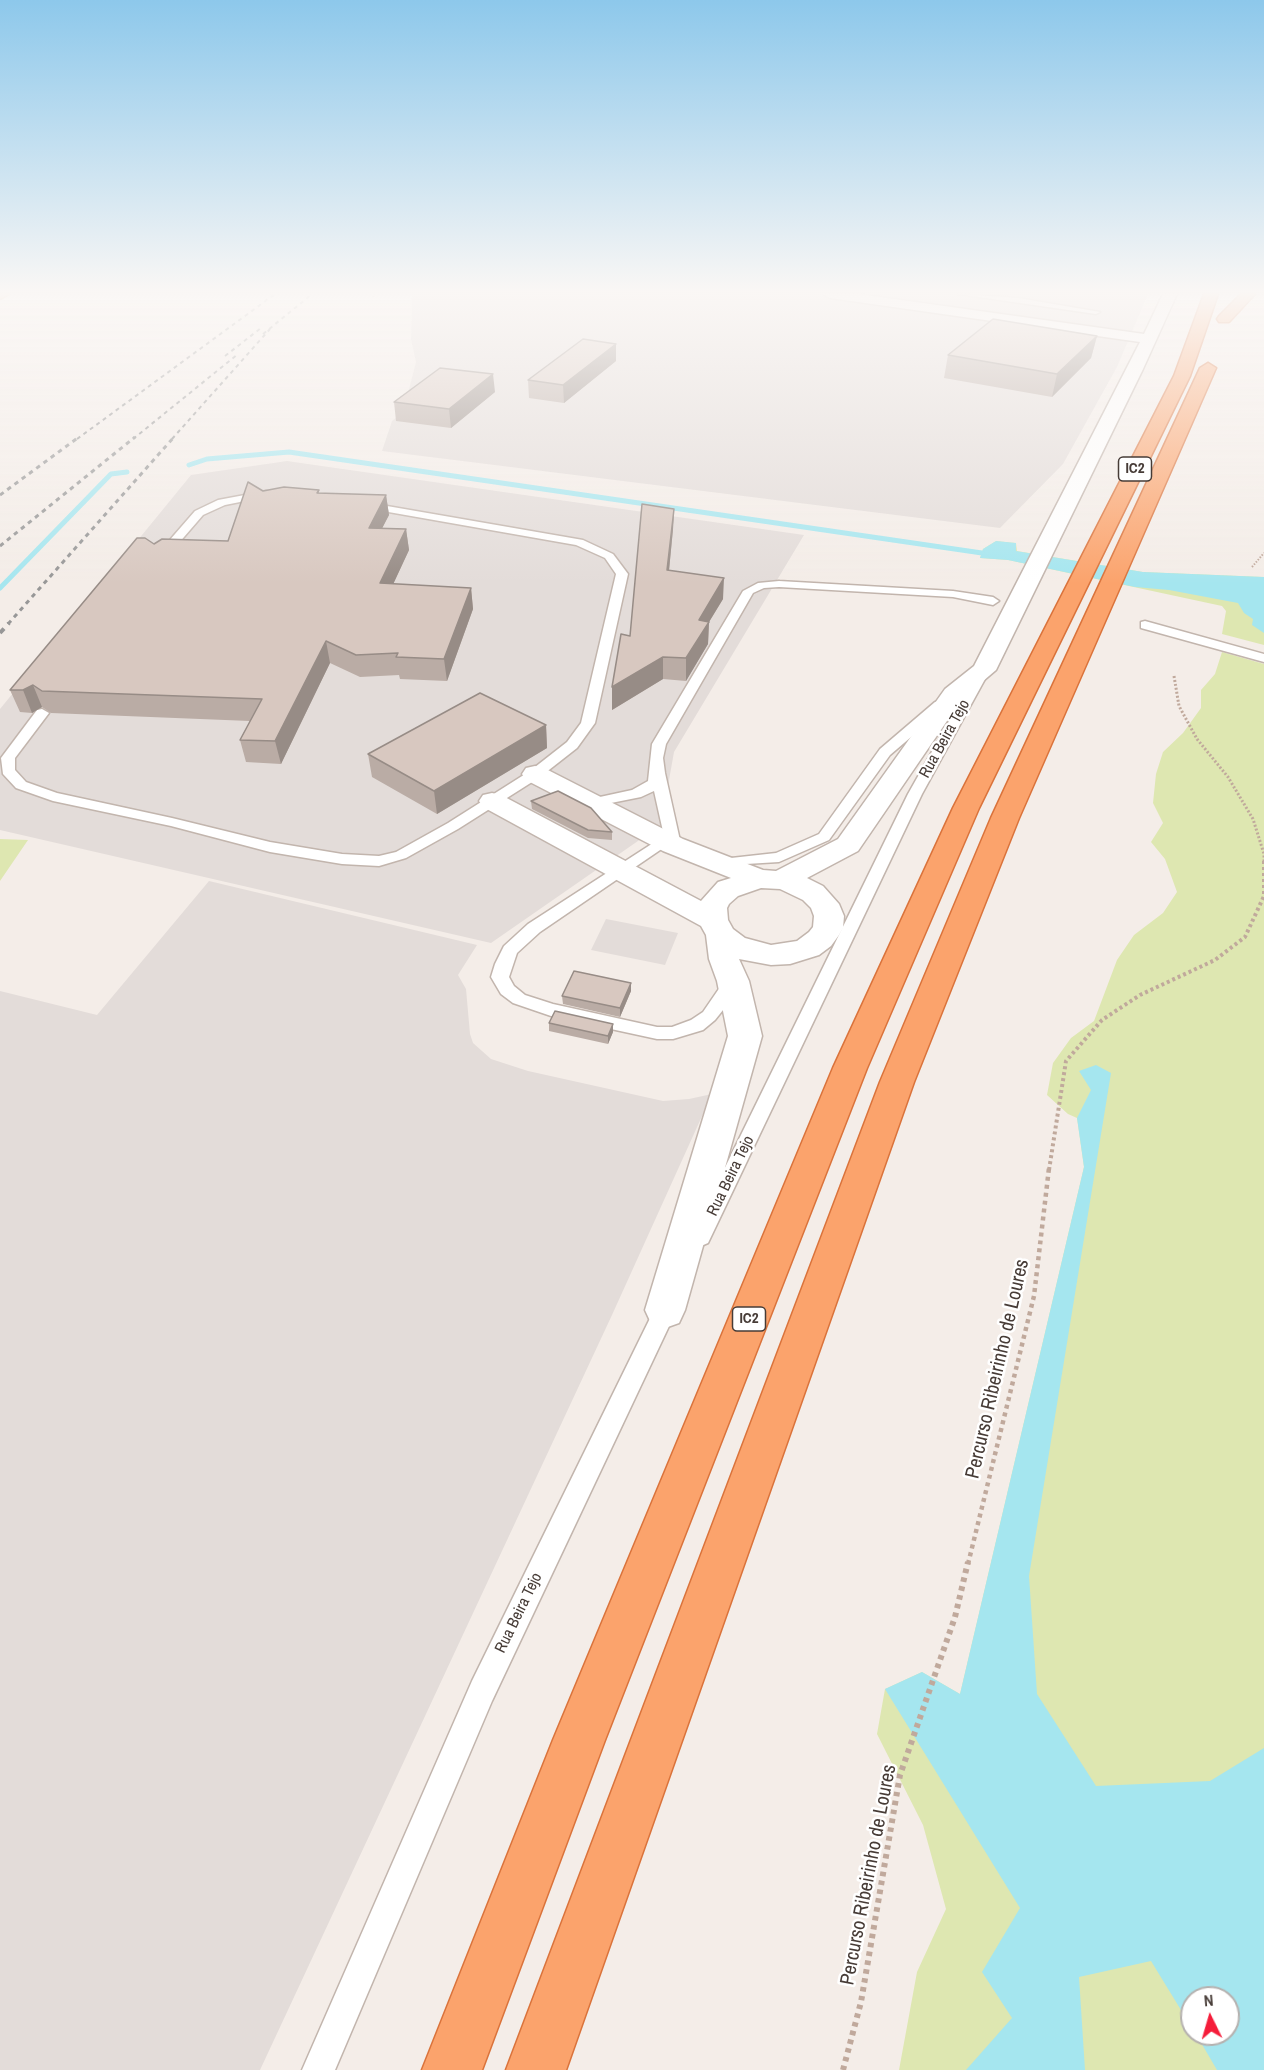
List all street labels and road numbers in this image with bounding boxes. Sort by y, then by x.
road number: IC2 [1118,457,1152,481]
street label: Rua Beira Tejo [916,696,974,782]
street label: Rua Beira Tejo [703,1133,759,1219]
street label: Percurso Ribeirinho de Loures [961,1257,1035,1481]
road number: IC2 [732,1307,766,1331]
street label: Rua Beira Tejo [491,1570,547,1656]
street label: Percurso Ribeirinho de Loures [836,1763,902,1987]

